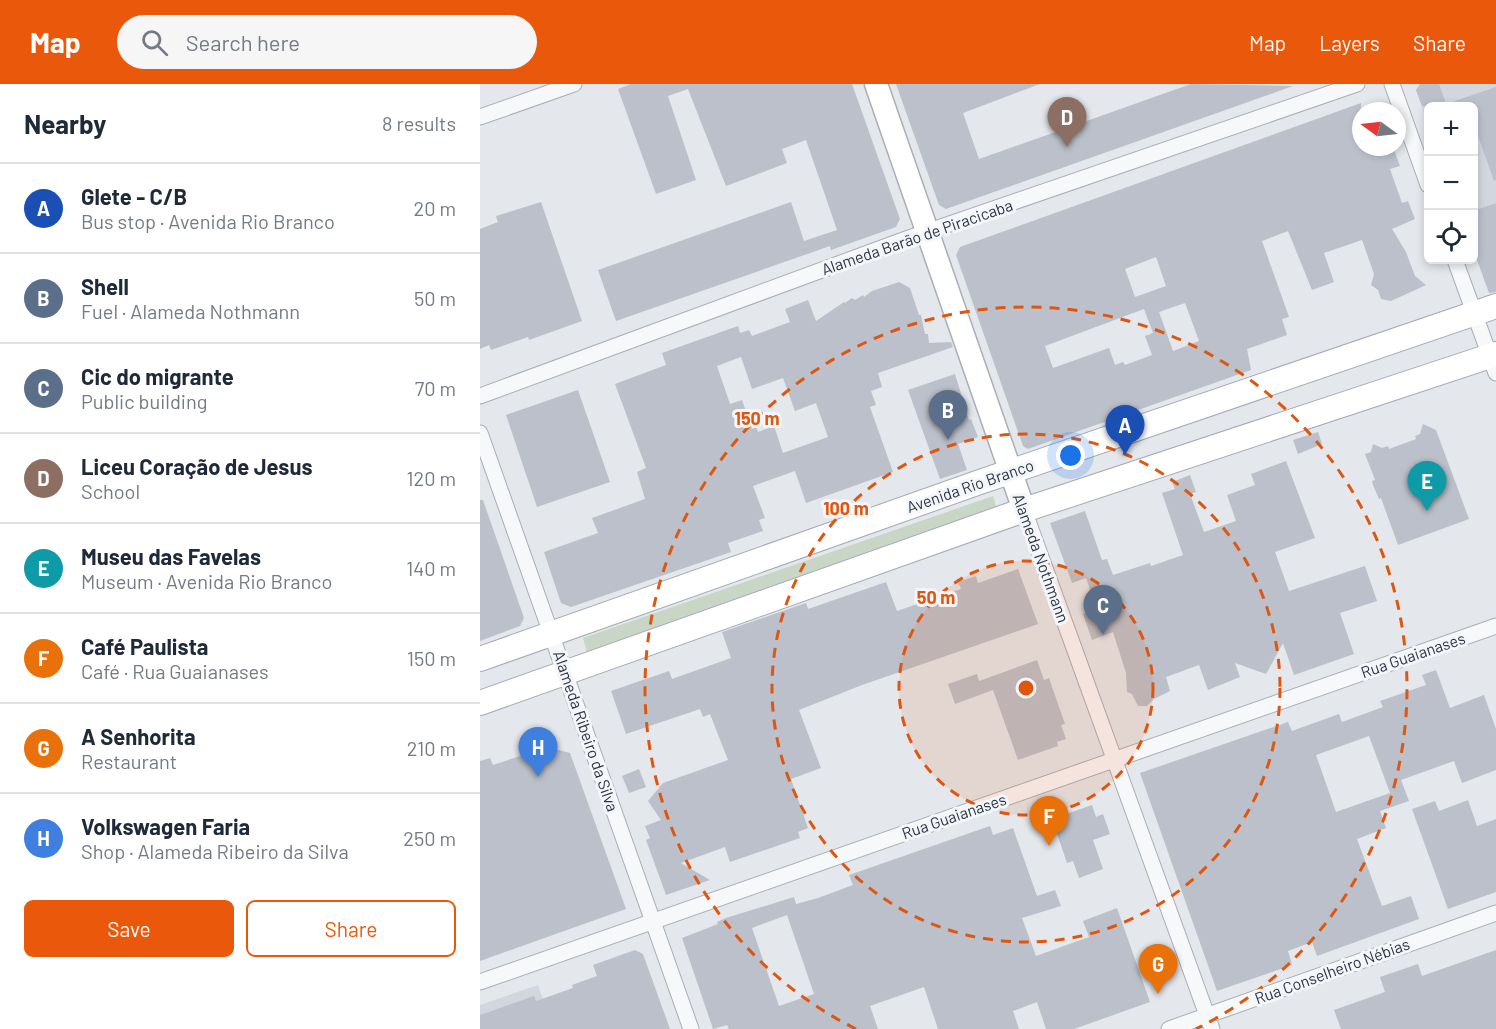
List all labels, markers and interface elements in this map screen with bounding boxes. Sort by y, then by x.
search box [117,15,537,69]
text: Map [30,25,81,59]
icon: search [138,26,171,59]
text: Search here [186,29,300,55]
text: Map [1249,30,1286,55]
text: Layers [1319,30,1380,55]
text: Share [1413,30,1466,55]
pin: D [1048,98,1086,147]
north arrow [1352,102,1406,156]
map controls [1424,102,1478,264]
button: + [1424,102,1478,156]
text: Nearby [24,108,106,139]
text: 8 results [382,111,456,135]
button: − [1424,156,1478,210]
text: Glete - C/B [81,183,187,209]
street label: Alameda Barão de Piracicaba [819,195,1015,278]
text: A [37,196,50,220]
text: 20 m [413,196,456,220]
text: Bus stop · Avenida Rio Branco [81,209,335,233]
button: locate [1424,210,1478,264]
text: Shell [81,273,129,299]
text: B [37,286,50,310]
text: 50 m [414,286,456,310]
text: Fuel · Alameda Nothmann [81,299,300,323]
text: Cic do migrante [81,363,234,389]
text: C [37,376,50,400]
text: 70 m [415,376,456,400]
text: Public building [81,389,207,413]
pin: B [928,390,968,440]
pin: A [1106,406,1144,455]
text: 150 m [735,407,779,429]
your location [1056,441,1085,470]
text: Liceu Coração de Jesus [81,453,312,479]
street label: Avenida Rio Branco [904,455,1036,516]
pin: E [1408,462,1446,511]
text: D [37,466,50,490]
text: 120 m [406,466,456,490]
text: School [81,479,140,503]
street label: Alameda Nothmann [1009,491,1074,625]
text: 100 m [823,497,869,519]
text: Museu das Favelas [81,543,261,569]
text: E [38,556,49,580]
text: 140 m [406,556,456,580]
text: Museum · Avenida Rio Branco [81,569,332,593]
text: 50 m [917,586,955,608]
pin: C [1084,586,1122,635]
street label: Rua Guaianases [1358,628,1468,681]
text: Café Paulista [81,633,208,659]
text: F [38,646,49,670]
text: 150 m [407,646,456,670]
street label: Alameda Ribeiro da Silva [550,648,623,814]
text: Café · Rua Guaianases [81,659,269,683]
centre of rings [1016,678,1036,698]
text: A Senhorita [81,723,196,749]
pin: H [518,728,558,777]
text: G [37,736,50,760]
text: 210 m [407,736,456,760]
text: Restaurant [81,749,177,773]
street label: Rua Guaianases [899,789,1009,842]
pin: F [1030,796,1068,846]
text: Volkswagen Faria [81,813,250,839]
text: H [37,826,50,850]
text: 250 m [403,826,456,850]
text: Shop · Alameda Ribeiro da Silva [81,839,349,863]
button: Save [24,900,234,957]
button: Share [246,900,456,957]
street label: Rua Conselheiro Nébias [1252,934,1412,1007]
pin: G [1138,944,1178,994]

